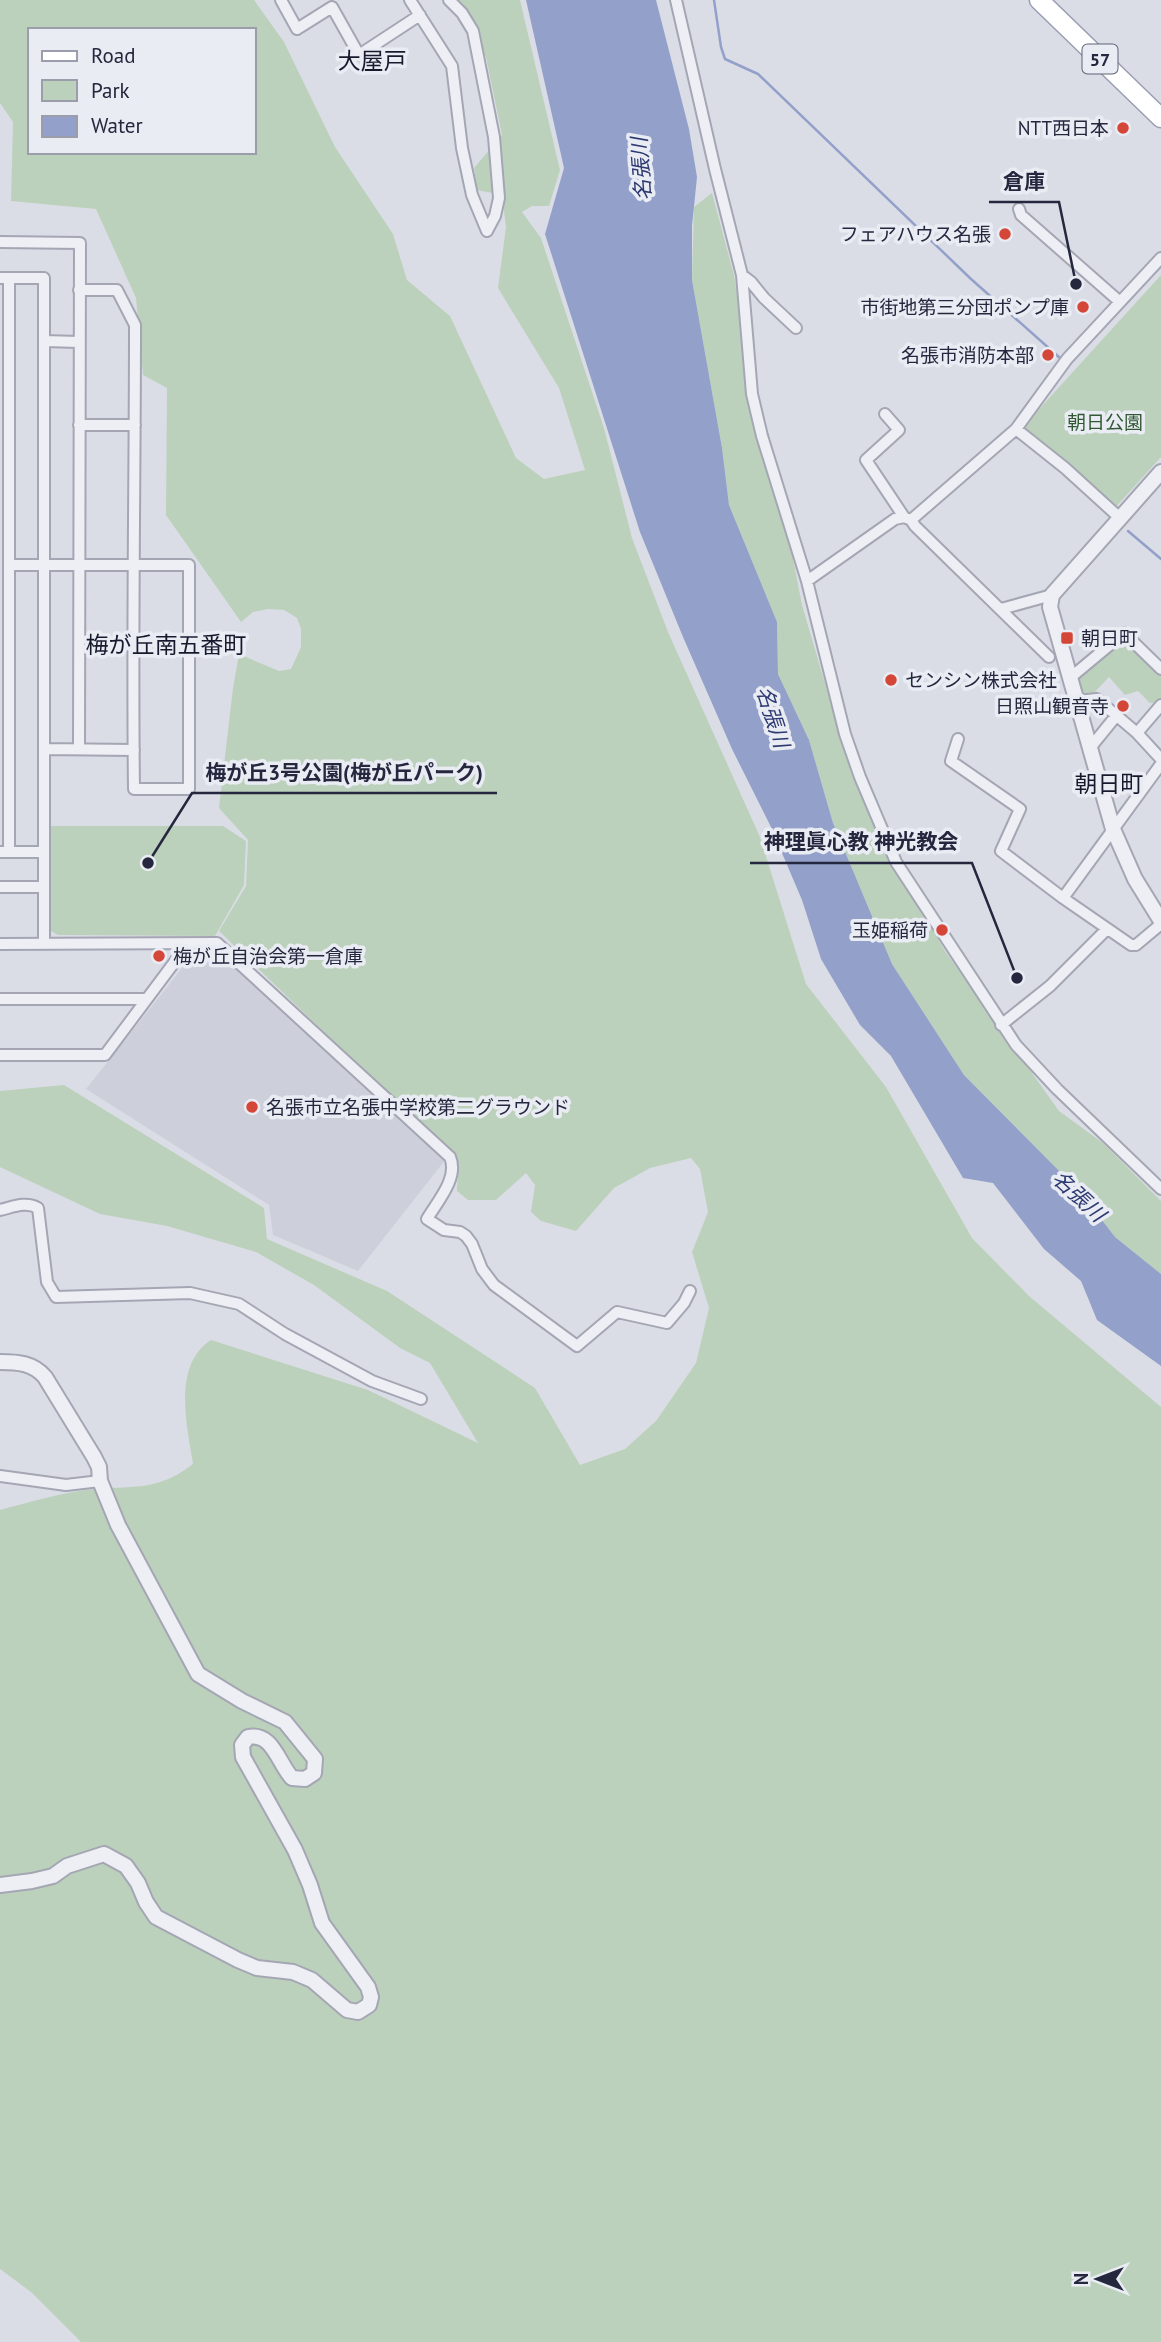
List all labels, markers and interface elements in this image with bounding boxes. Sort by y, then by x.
legend [28,28,256,154]
text: Road [91,42,135,69]
road number: 57 [1082,44,1118,74]
district label: 大屋戸 [338,46,407,75]
text: Park [91,77,130,104]
text: Water [91,112,143,139]
place label: NTT西日本 [1018,116,1109,140]
marker: NTT西日本 [1115,120,1131,136]
water label: 名張川 [625,135,657,201]
callout: 倉庫 [989,160,1059,202]
text: 倉庫 [1003,168,1045,195]
place label: フェアハウス名張 [840,222,991,246]
marker: フェアハウス名張 [997,226,1013,242]
place label: 市街地第三分団ポンプ庫 [861,295,1069,319]
marker: 市街地第三分団ポンプ庫 [1075,299,1091,315]
place label: 名張市消防本部 [901,343,1034,367]
marker: 名張市消防本部 [1040,347,1056,363]
park label: 朝日公園 [1067,410,1143,434]
place label: 朝日町 [1081,626,1138,650]
district label: 梅が丘南五番町 [86,630,247,659]
marker: 朝日町 [1059,630,1075,646]
place label: センシン株式会社 [905,668,1057,692]
marker: センシン株式会社 [883,672,899,688]
water label: 名張川 [750,683,796,753]
place label: 日照山観音寺 [995,694,1109,718]
marker: 日照山観音寺 [1115,698,1131,714]
callout: 梅が丘3号公園(梅が丘パーク) [192,751,497,793]
text: 梅が丘3号公園(梅が丘パーク) [205,759,483,786]
district label: 朝日町 [1075,769,1144,798]
callout: 神理眞心教 神光教会 [750,821,972,863]
text: 神理眞心教 神光教会 [764,828,958,855]
place label: 玉姫稲荷 [852,918,928,942]
marker: 玉姫稲荷 [934,922,950,938]
place label: 梅が丘自治会第一倉庫 [173,944,363,968]
marker: 梅が丘自治会第一倉庫 [151,948,167,964]
place label: 名張市立名張中学校第二グラウンド [266,1095,570,1119]
marker: 名張市立名張中学校第二グラウンド [244,1099,260,1115]
water label: 名張川 [1047,1165,1113,1229]
north arrow [1063,2244,1133,2314]
text: N [1069,2273,1093,2285]

